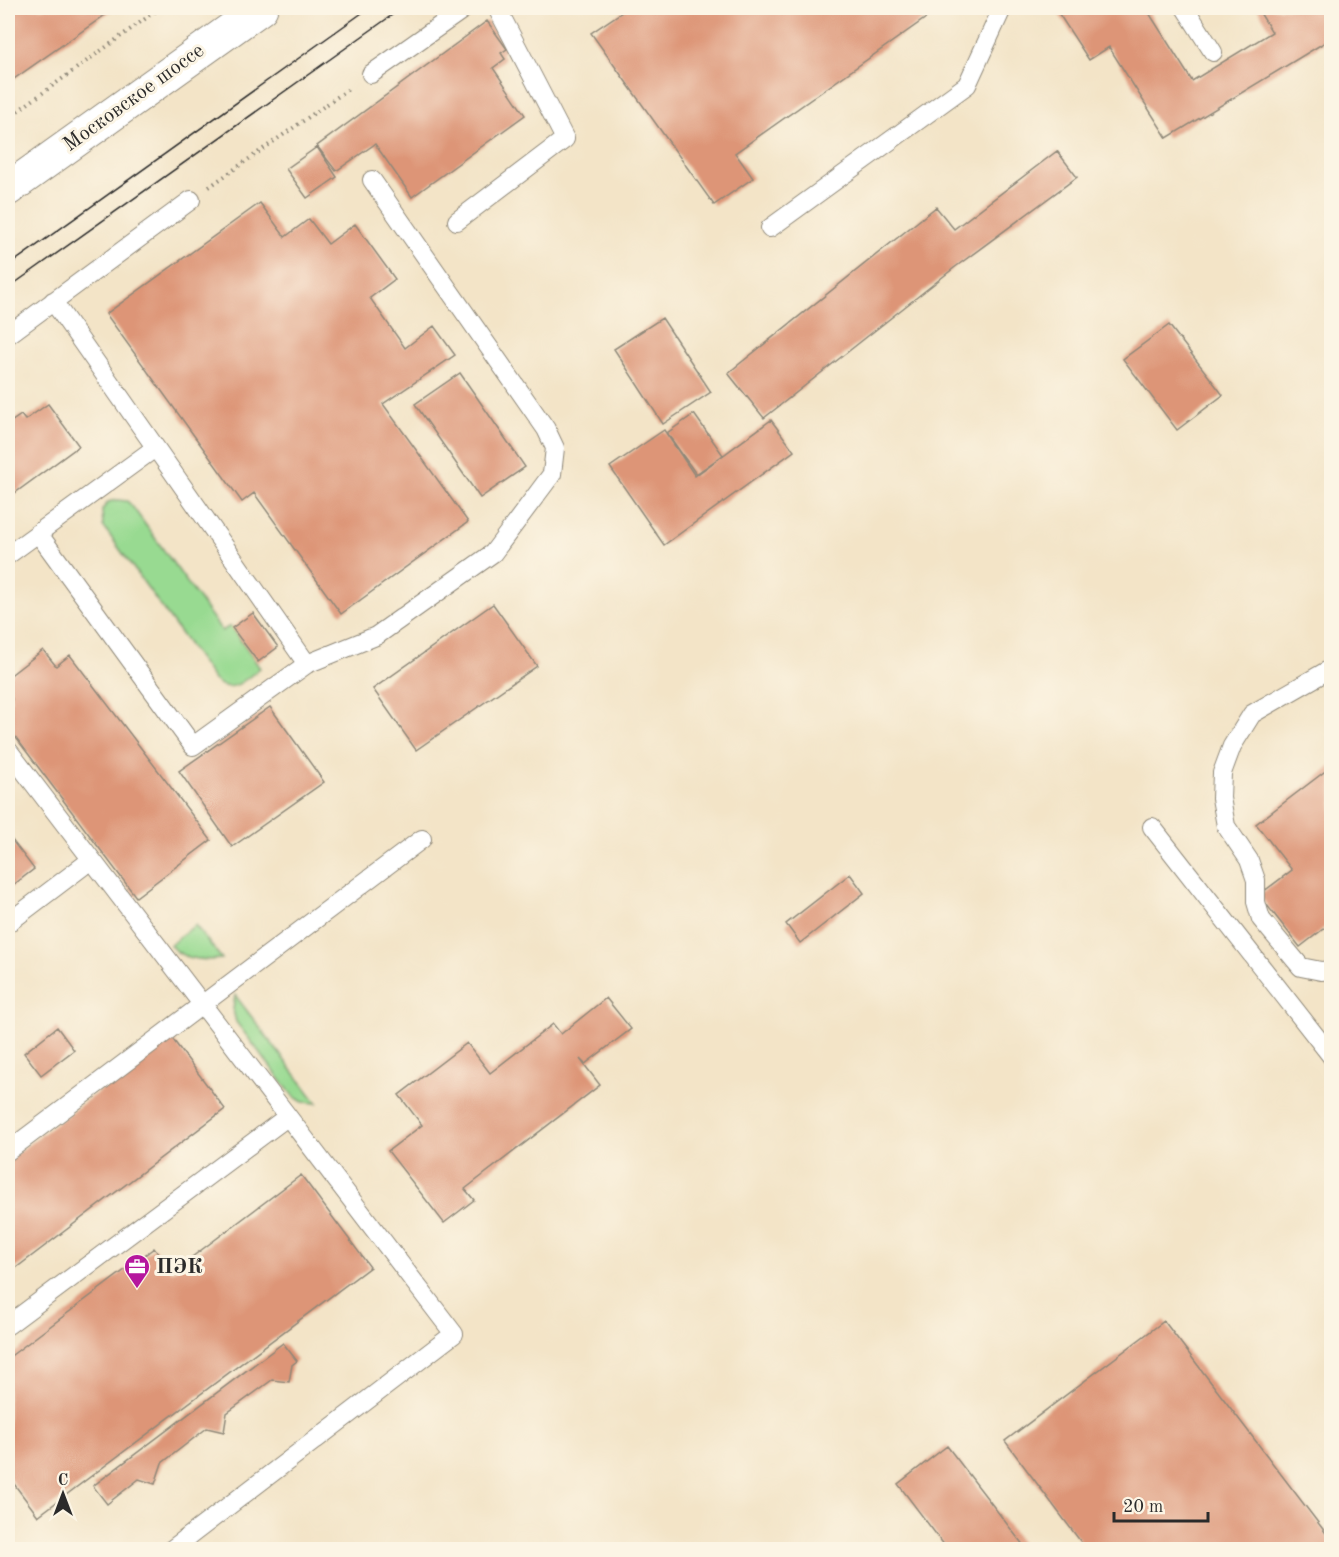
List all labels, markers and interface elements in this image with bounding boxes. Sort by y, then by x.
street label: Московское шоссе [60,40,208,156]
office icon: ПЭК [122,1252,152,1290]
place label: ПЭК [156,1257,203,1278]
north arrow [33,1464,93,1524]
text: С [58,1473,68,1489]
scale bar [1114,1485,1208,1523]
text: 20 m [1123,1498,1163,1516]

